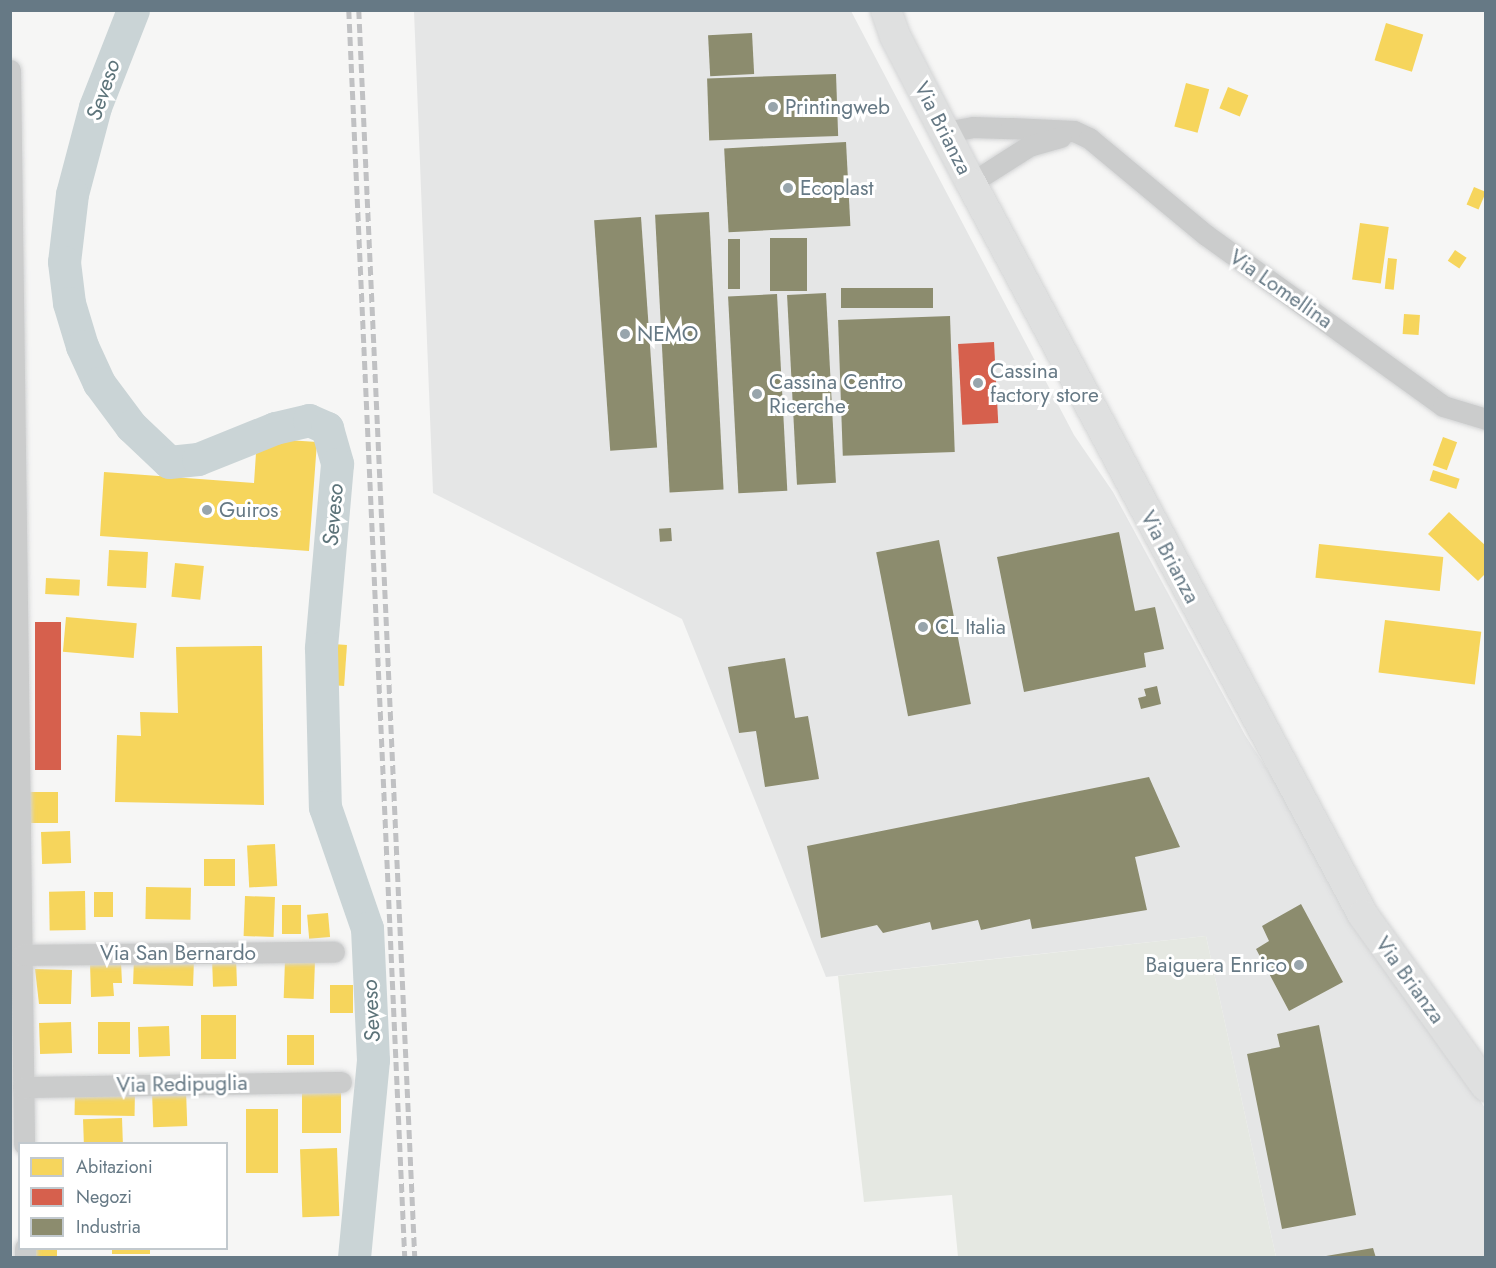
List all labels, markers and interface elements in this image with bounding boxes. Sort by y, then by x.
water label: Seveso [80,56,126,124]
street label: Via Brianza [909,77,977,179]
place label: Printingweb [785,94,890,120]
marker: Printingweb [766,100,780,114]
place label: Ecoplast [800,175,873,201]
marker: Ecoplast [781,181,795,195]
street label: Via Lomellina [1225,244,1337,334]
place label: NEMO [637,321,698,347]
marker: NEMO [618,327,632,341]
place label: Cassina factory store [990,358,1099,408]
place label: Cassina Centro Ricerche [769,369,903,419]
marker: Cassina factory store [971,376,985,390]
marker: Cassina Centro Ricerche [750,387,764,401]
water label: Seveso [317,483,349,547]
place label: Guiros [219,497,279,523]
marker: Guiros [200,503,214,517]
street label: Via Brianza [1135,507,1205,607]
place label: CL Italia [935,614,1006,640]
marker: CL Italia [916,620,930,634]
street label: Via Brianza [1370,932,1450,1028]
street label: Via San Bernardo [100,940,256,966]
place label: Baiguera Enrico [1146,952,1287,978]
marker: Baiguera Enrico [1292,958,1306,972]
water label: Seveso [356,979,386,1043]
street label: Via Redipuglia [116,1070,248,1098]
legend [18,1142,228,1250]
text: Abitazioni [76,1154,153,1180]
text: Negozi [76,1184,132,1210]
text: Industria [76,1214,141,1240]

